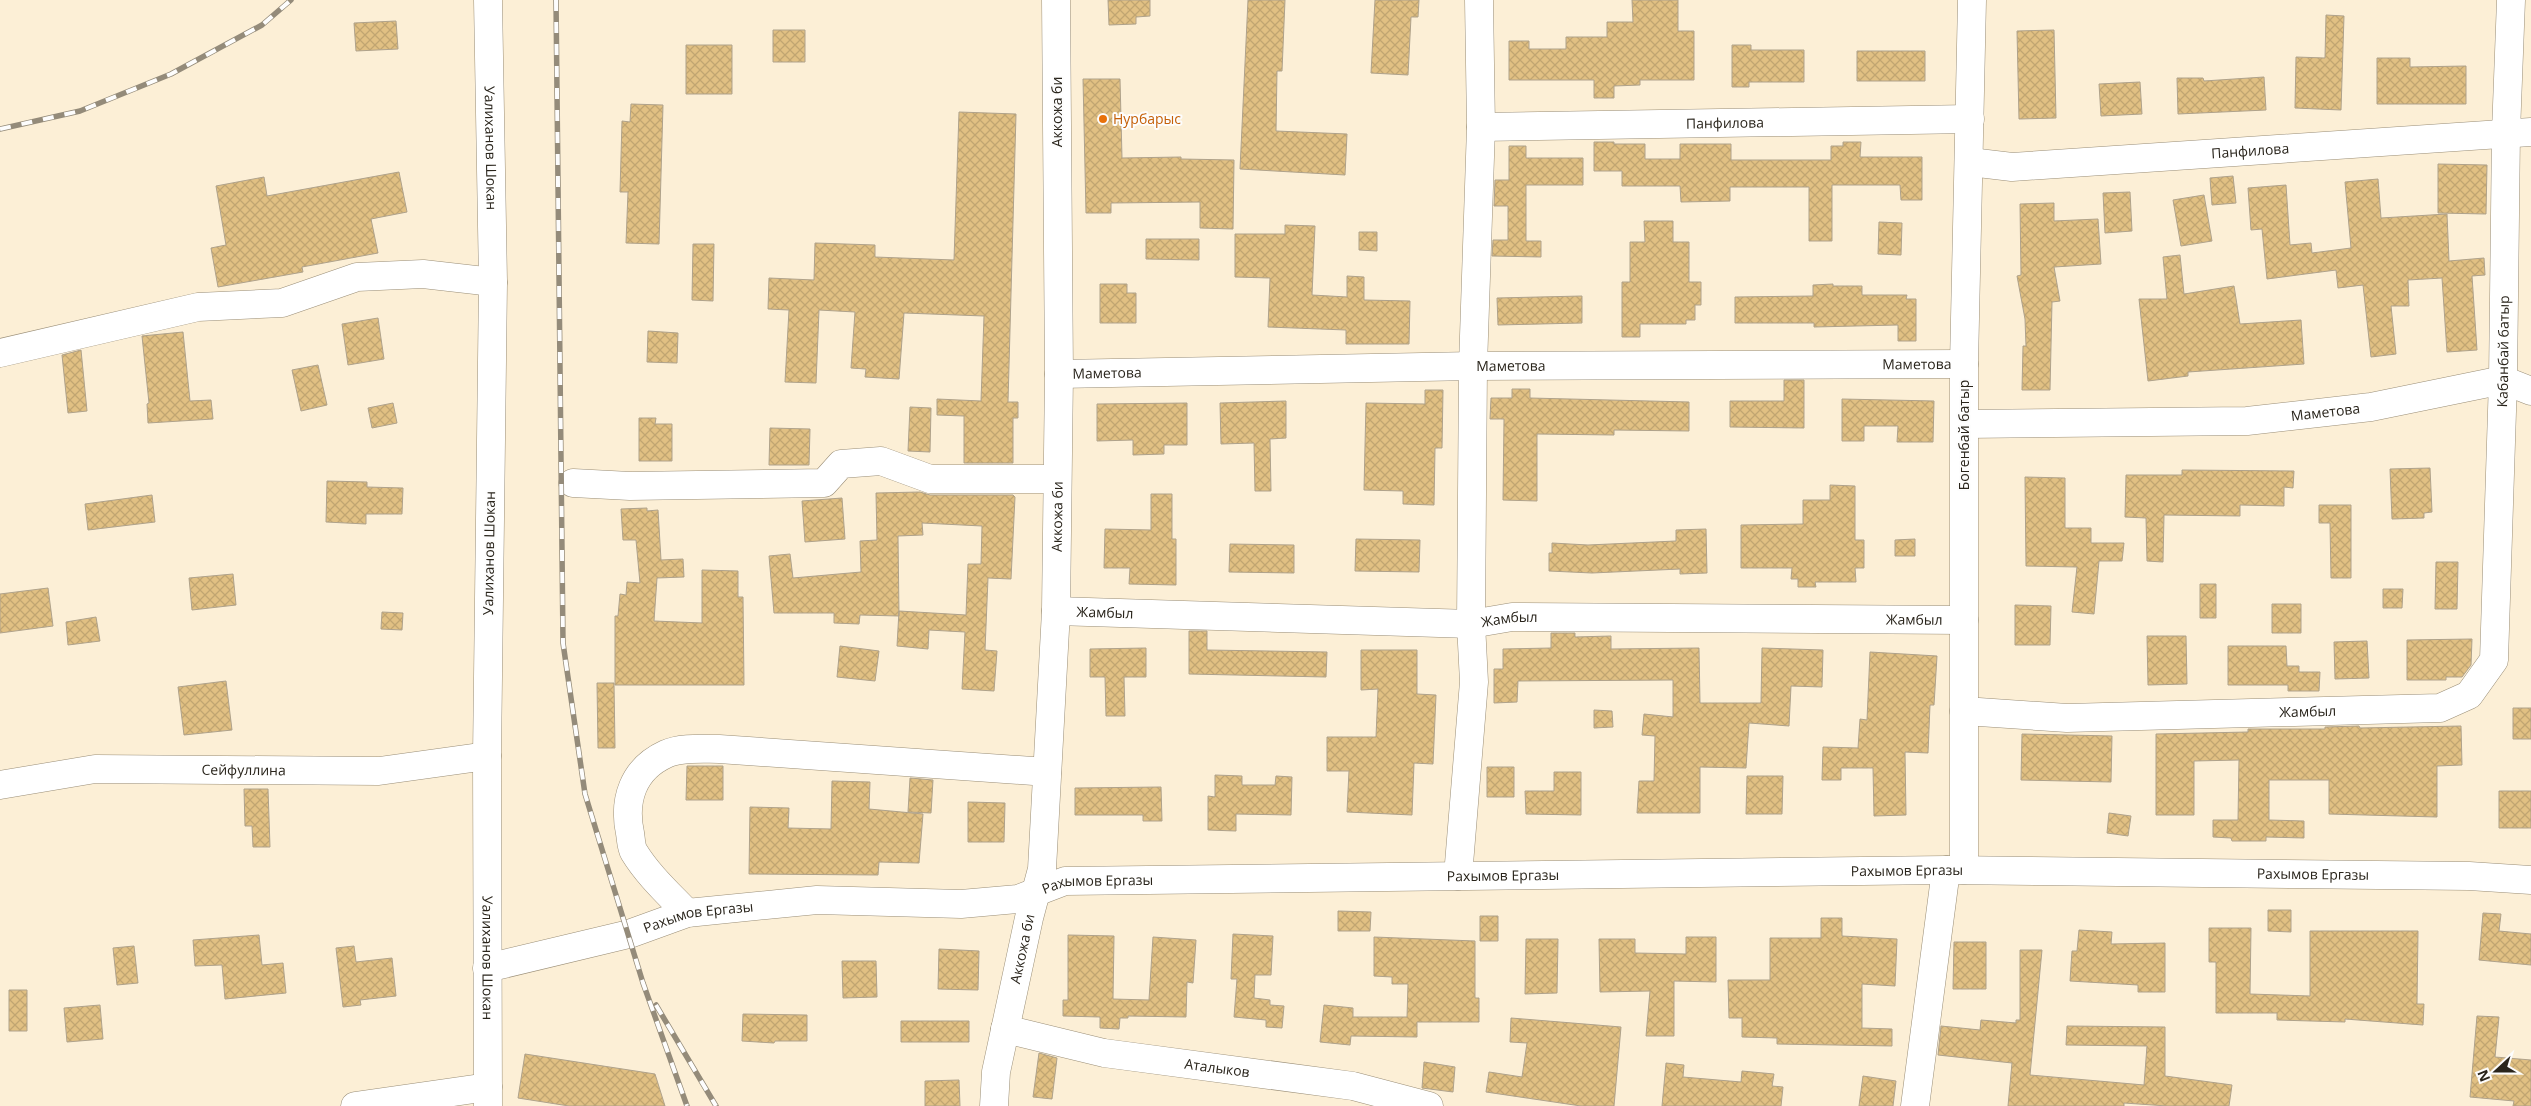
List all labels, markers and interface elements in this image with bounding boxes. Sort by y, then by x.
street label: Аккожа би [1047,77,1066,147]
street label: Уалиханов Шокан [481,86,502,210]
place label: Нурбарыс [1113,109,1181,128]
street label: Панфилова [1686,112,1764,133]
marker: Нурбарыс [1097,113,1109,125]
street label: Панфилова [2211,138,2290,163]
street label: Кабанбай батыр [2492,295,2513,408]
street label: Маметова [1882,354,1952,373]
street label: Маметова [1476,356,1546,375]
street label: Маметова [1072,362,1142,383]
street label: Богенбай батыр [1954,380,1973,490]
street label: Маметова [2290,398,2361,425]
street label: Аккожа би [1047,481,1067,552]
street label: Уалиханов Шокан [478,491,499,615]
street label: Жамбыл [1076,602,1134,622]
street label: Жамбыл [1479,607,1538,631]
street label: Жамбыл [1886,609,1943,629]
street label: Жамбыл [2279,701,2336,721]
street label: Сейфуллина [201,760,286,779]
street label: Рахымов Ергазы [1851,860,1963,880]
street label: Рахымов Ергазы [2257,864,2369,884]
street label: Рахымов Ергазы [1447,865,1559,885]
street label: Рахымов Ергазы [1039,870,1153,898]
street label: Уалиханов Шокан [478,896,498,1020]
street label: Рахымов Ергазы [640,896,754,937]
street label: Аккожа би [1005,912,1039,985]
north arrow [2471,1046,2521,1096]
street label: Аталыков [1183,1054,1251,1081]
text: N [2472,1067,2494,1085]

